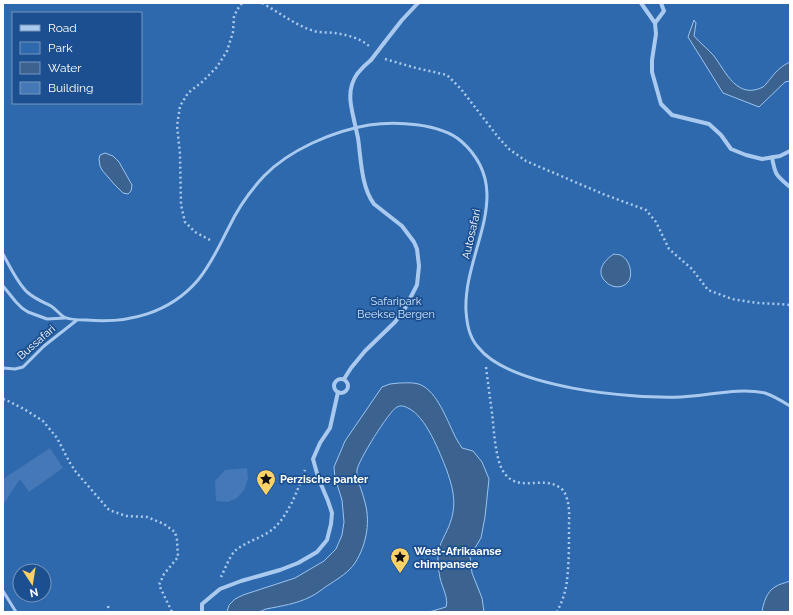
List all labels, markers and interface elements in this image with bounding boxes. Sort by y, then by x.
legend [12,12,142,104]
text: Road [48,21,77,35]
text: Park [48,41,73,55]
text: Water [48,61,82,75]
text: Building [48,81,94,95]
street label: Autosafari [459,208,484,260]
park label: Safaripark Beekse Bergen [357,295,435,321]
street label: Bussafari [15,322,58,362]
place icon: Perzische panter [255,468,277,496]
place label: Perzische panter [280,473,369,486]
place label: West-Afrikaanse chimpansee [414,545,502,571]
place icon: West-Afrikaanse chimpansee [389,546,411,574]
north arrow [12,563,52,603]
text: N [29,585,39,600]

